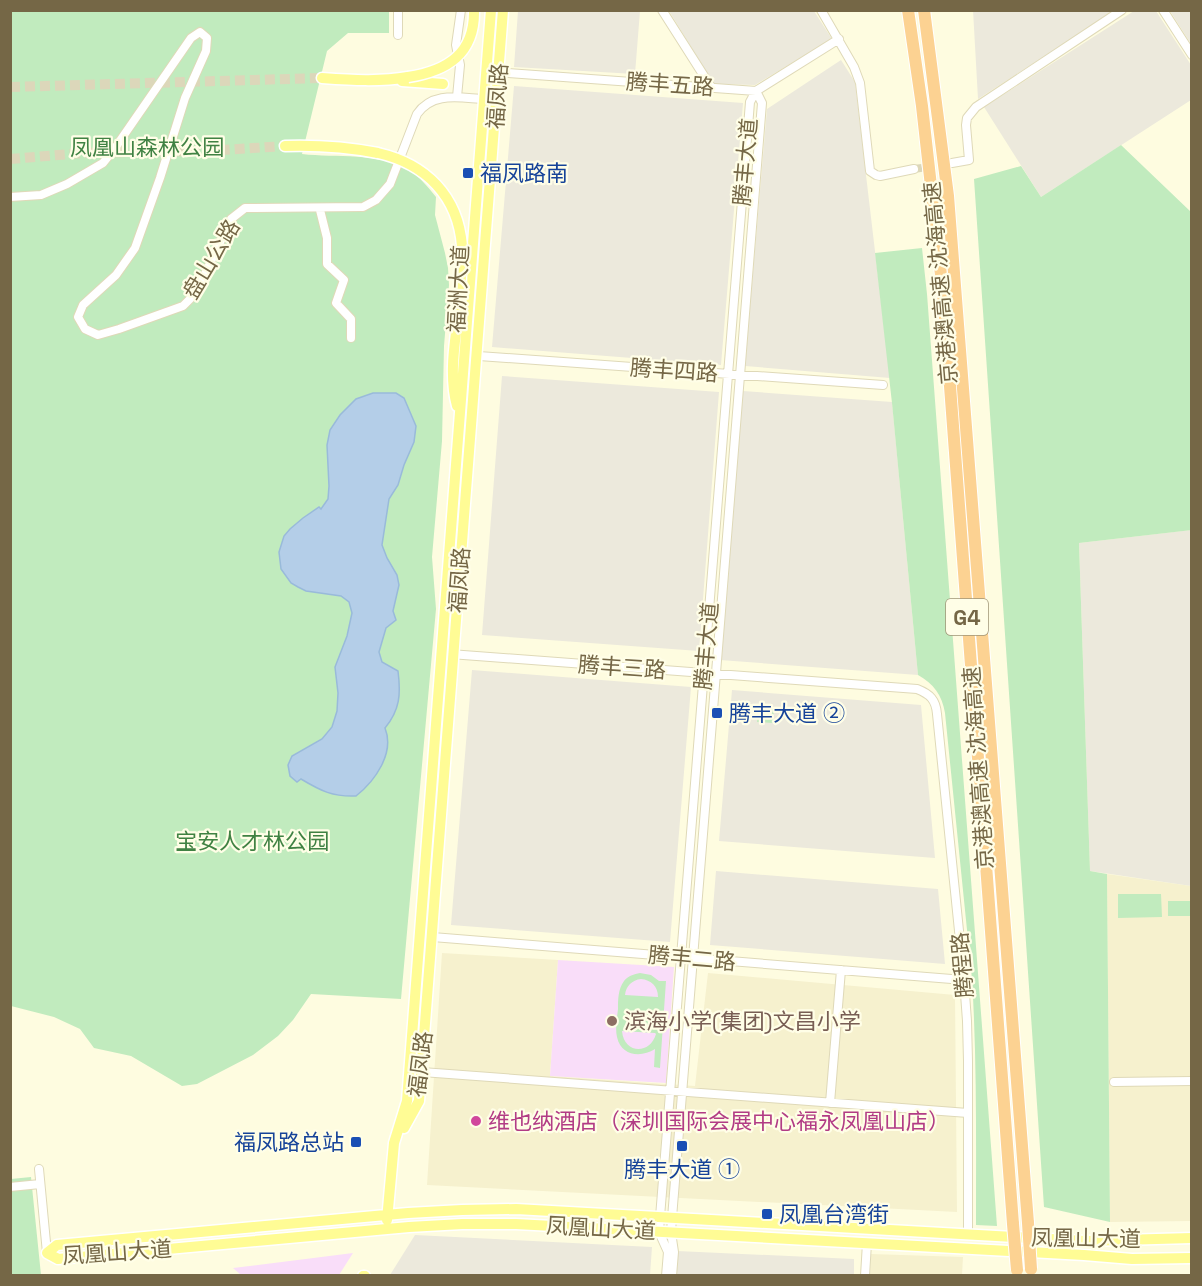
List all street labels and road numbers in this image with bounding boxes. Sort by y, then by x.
street label: 福凤路 [481,62,513,130]
street label: 腾丰五路 [625,67,715,101]
street label: 腾丰大道 [727,117,763,207]
street label: 京港澳高速 沈海高速 [917,180,963,386]
street label: 盘山公路 [176,214,246,304]
street label: 福洲大道 [442,244,474,334]
street label: 腾丰四路 [629,353,719,387]
street label: 福凤路 [443,546,475,614]
road number: G4 [946,599,988,635]
street label: 腾丰大道 [688,601,724,691]
street label: 腾丰三路 [577,650,667,684]
street label: 京港澳高速 沈海高速 [957,665,999,871]
street label: 腾程路 [945,931,979,999]
street label: 腾丰二路 [647,940,737,976]
street label: 福凤路 [402,1030,438,1098]
street label: 凤凰山大道 [545,1211,657,1245]
street label: 凤凰山大道 [1031,1223,1141,1253]
street label: 凤凰山大道 [61,1234,173,1270]

